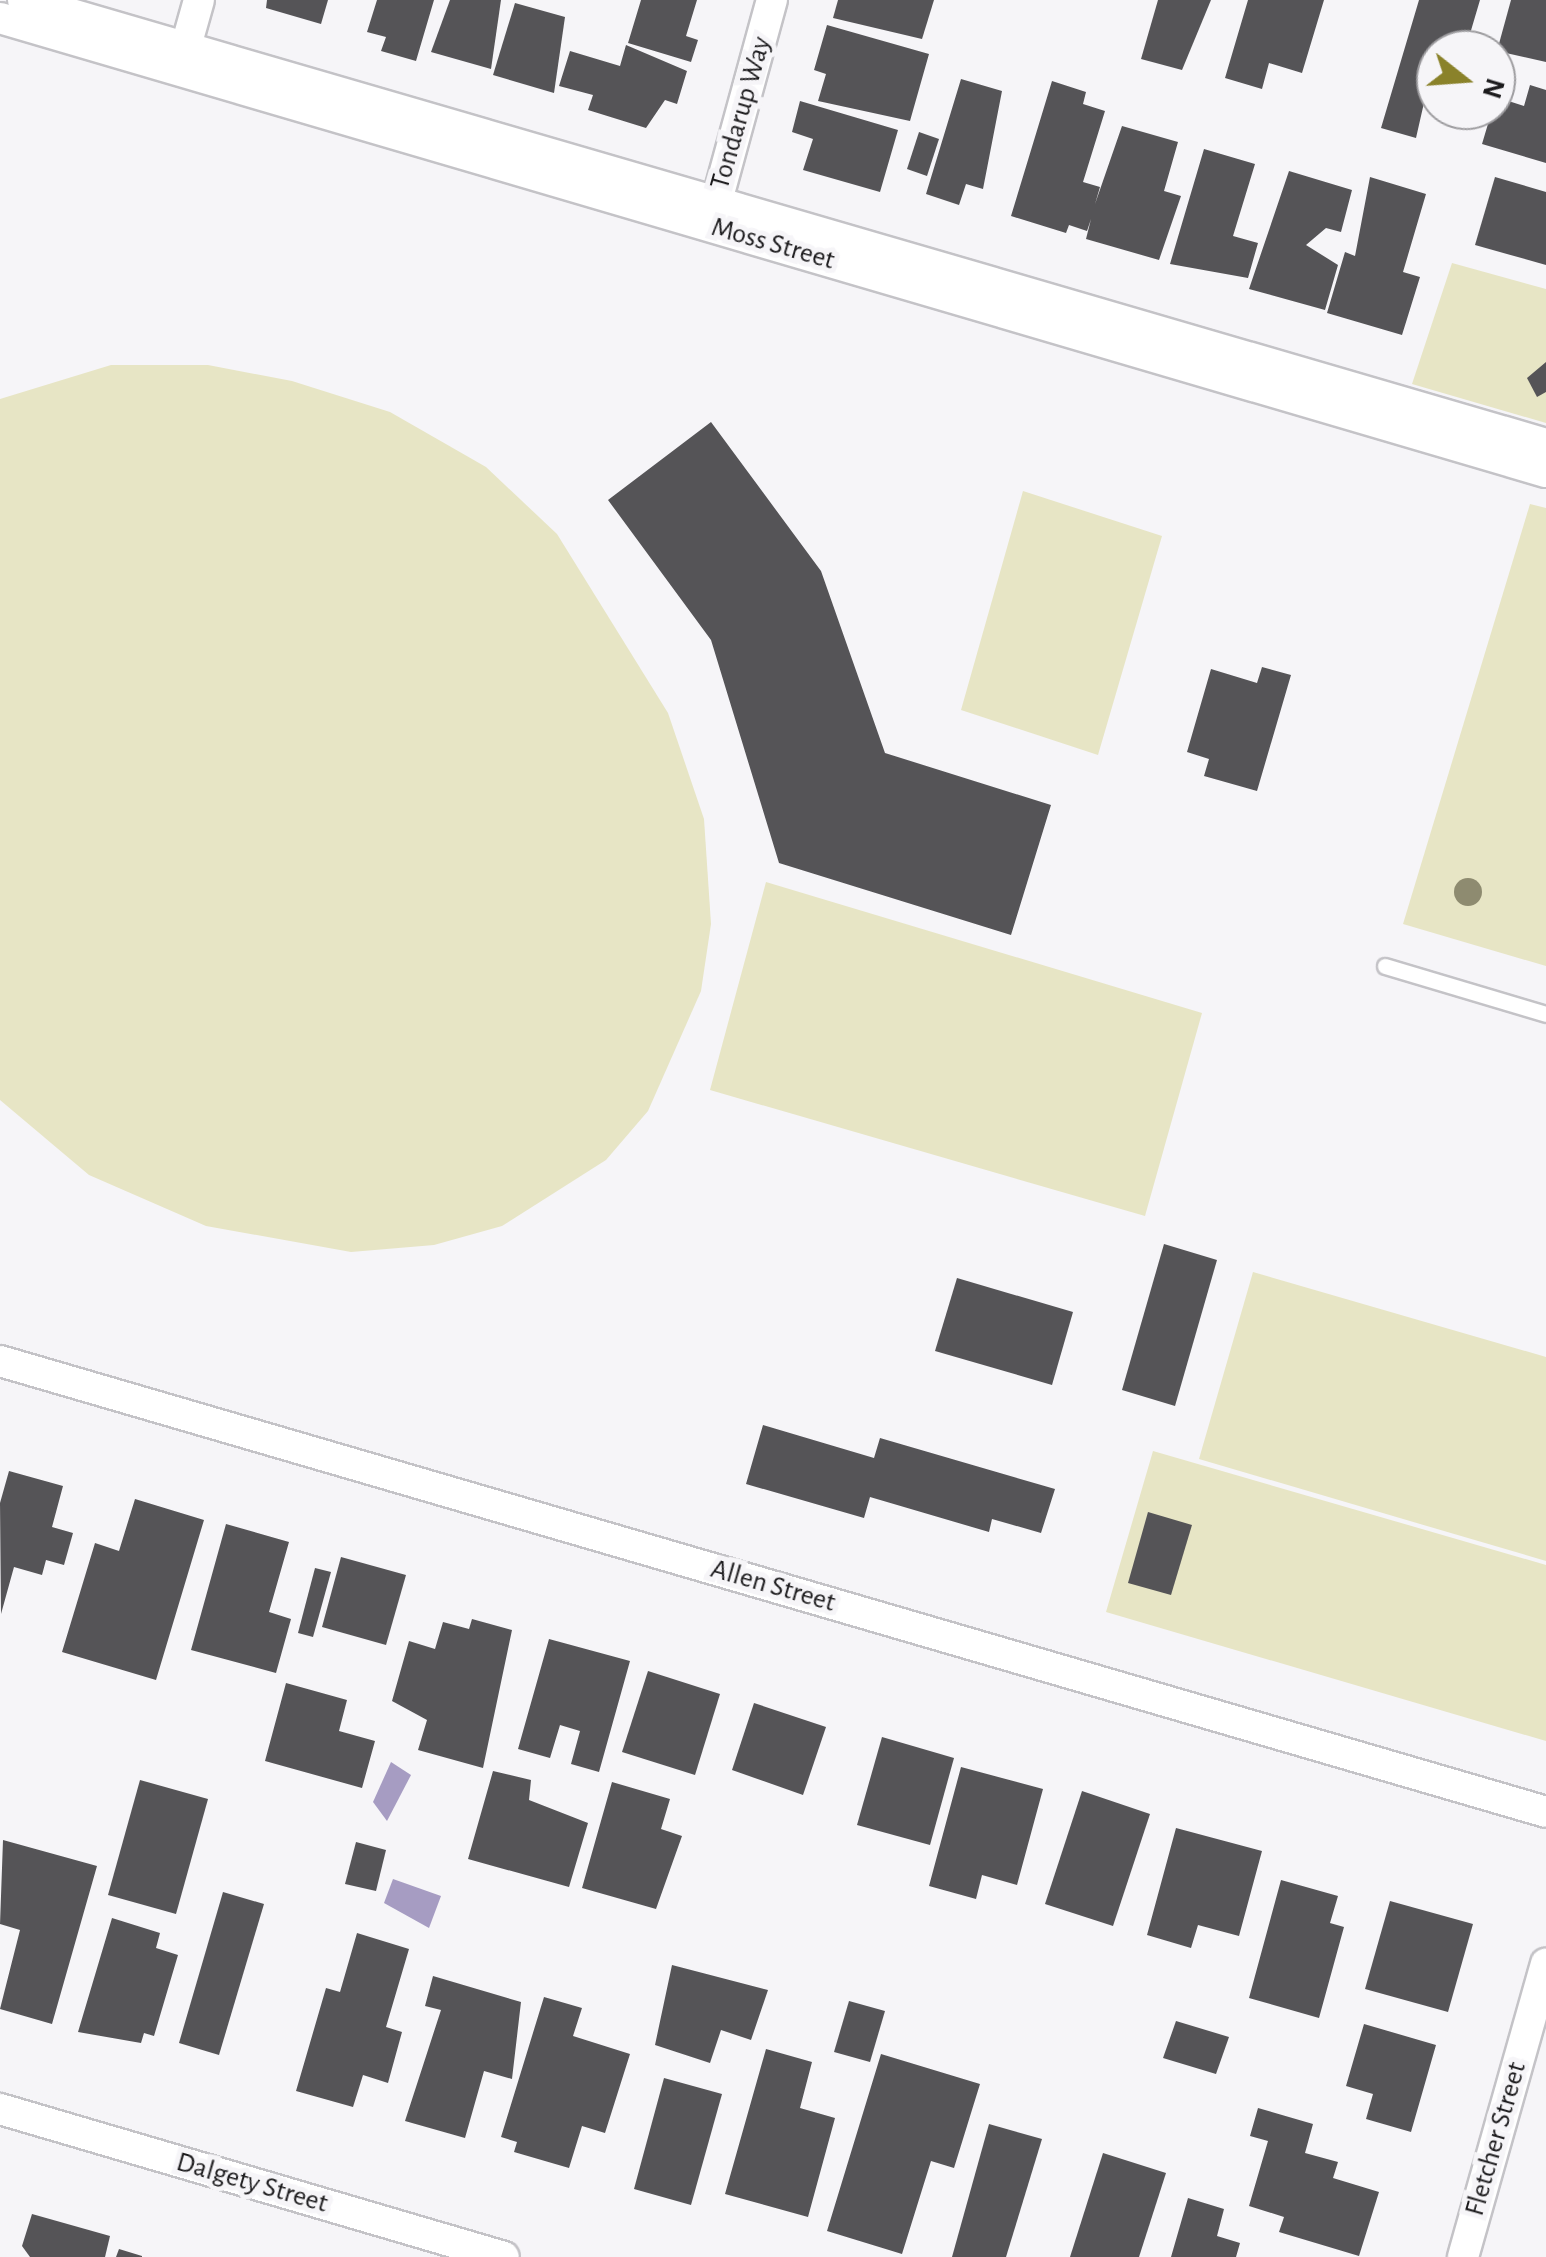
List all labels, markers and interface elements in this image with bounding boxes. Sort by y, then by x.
north arrow [1416,30,1516,130]
street label: Tondarup Way [703,33,779,193]
text: N [1477,75,1509,102]
street label: Moss Street [708,210,838,278]
street label: Allen Street [707,1552,839,1620]
street label: Fletcher Street [1458,2058,1534,2220]
street label: Dalgety Street [172,2145,332,2221]

